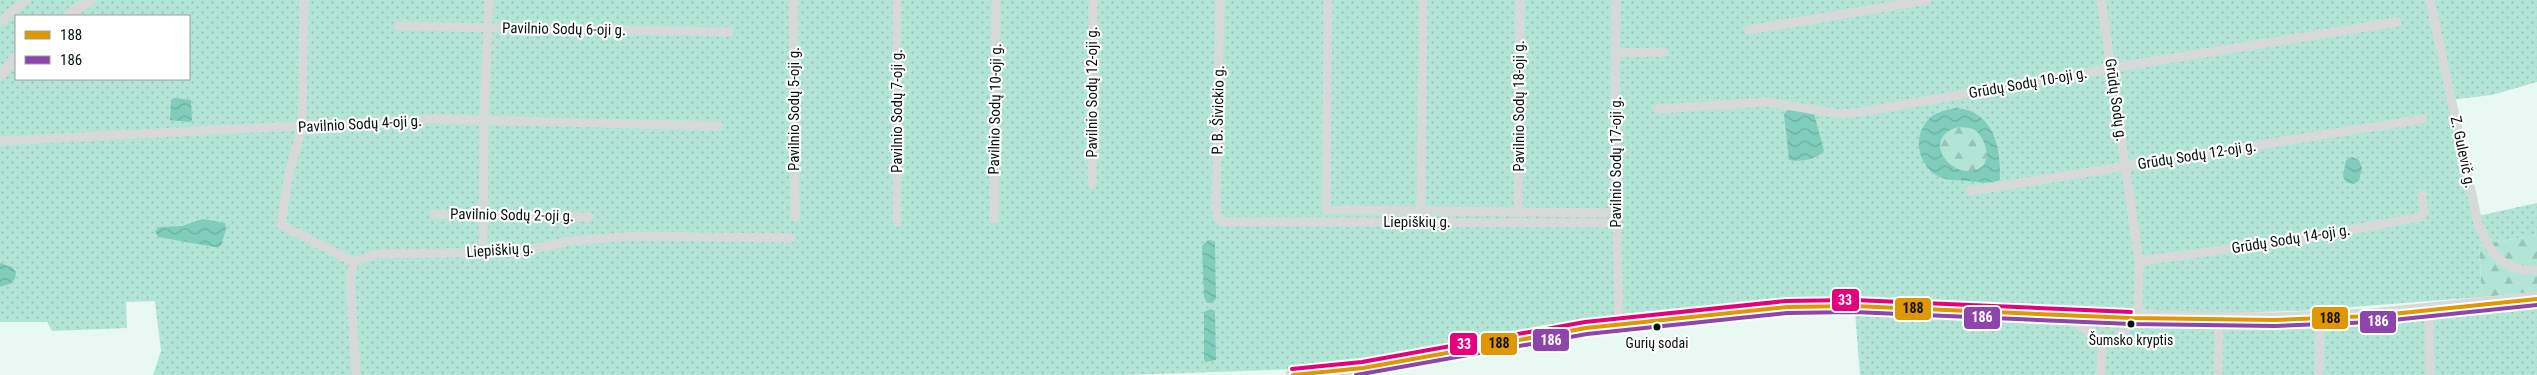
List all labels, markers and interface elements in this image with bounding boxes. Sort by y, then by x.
legend [15,15,190,80]
street label: Pavilnio Sodų 6-oji g. [502,19,626,39]
text: 188 [60,26,82,44]
street label: Pavilnio Sodų 12-oji g. [1083,26,1101,158]
street label: Pavilnio Sodų 18-oji g. [1510,40,1528,172]
street label: Pavilnio Sodų 10-oji g. [985,43,1005,175]
street label: Pavilnio Sodų 5-oji g. [785,47,803,171]
street label: Pavilnio Sodų 7-oji g. [888,49,906,173]
text: 186 [60,51,82,69]
street label: Grūdų Sodų g. [2101,57,2131,143]
street label: Grūdų Sodų 10-oji g. [1967,64,2089,102]
street label: P. B. Šivickio g. [1208,65,1228,155]
street label: Pavilnio Sodų 17-oji g. [1607,96,1625,228]
street label: Pavilnio Sodų 4-oji g. [298,112,422,136]
street label: Z. Gulevič g. [2447,114,2479,190]
street label: Grūdų Sodų 12-oji g. [2136,137,2258,173]
street label: Pavilnio Sodų 2-oji g. [450,205,574,225]
street label: Liepiškių g. [1383,213,1451,231]
street label: Grūdų Sodų 14-oji g. [2230,221,2352,257]
street label: Liepiškių g. [466,239,534,261]
line badge: 33 [1831,288,1860,312]
text: 33 [1838,292,1852,308]
line badge: 188 [1894,297,1932,321]
text: 188 [1902,300,1924,316]
line badge: 186 [1963,306,2001,330]
line badge: 188 [2311,306,2349,330]
text: 186 [1971,309,1993,325]
text: 188 [2319,310,2341,326]
line badge: 186 [2359,310,2397,334]
text: 186 [2367,313,2389,329]
marker: Šumsko kryptis [2126,319,2136,329]
marker: Gurių sodai [1652,322,1662,332]
line badge: 186 [1532,328,1570,352]
place label: Šumsko kryptis [2089,331,2173,348]
line badge: 33 [1449,332,1478,356]
line badge: 188 [1480,332,1518,356]
text: 186 [1540,332,1562,348]
text: 188 [1488,335,1510,351]
place label: Gurių sodai [1626,335,1688,351]
text: 33 [1457,336,1471,352]

